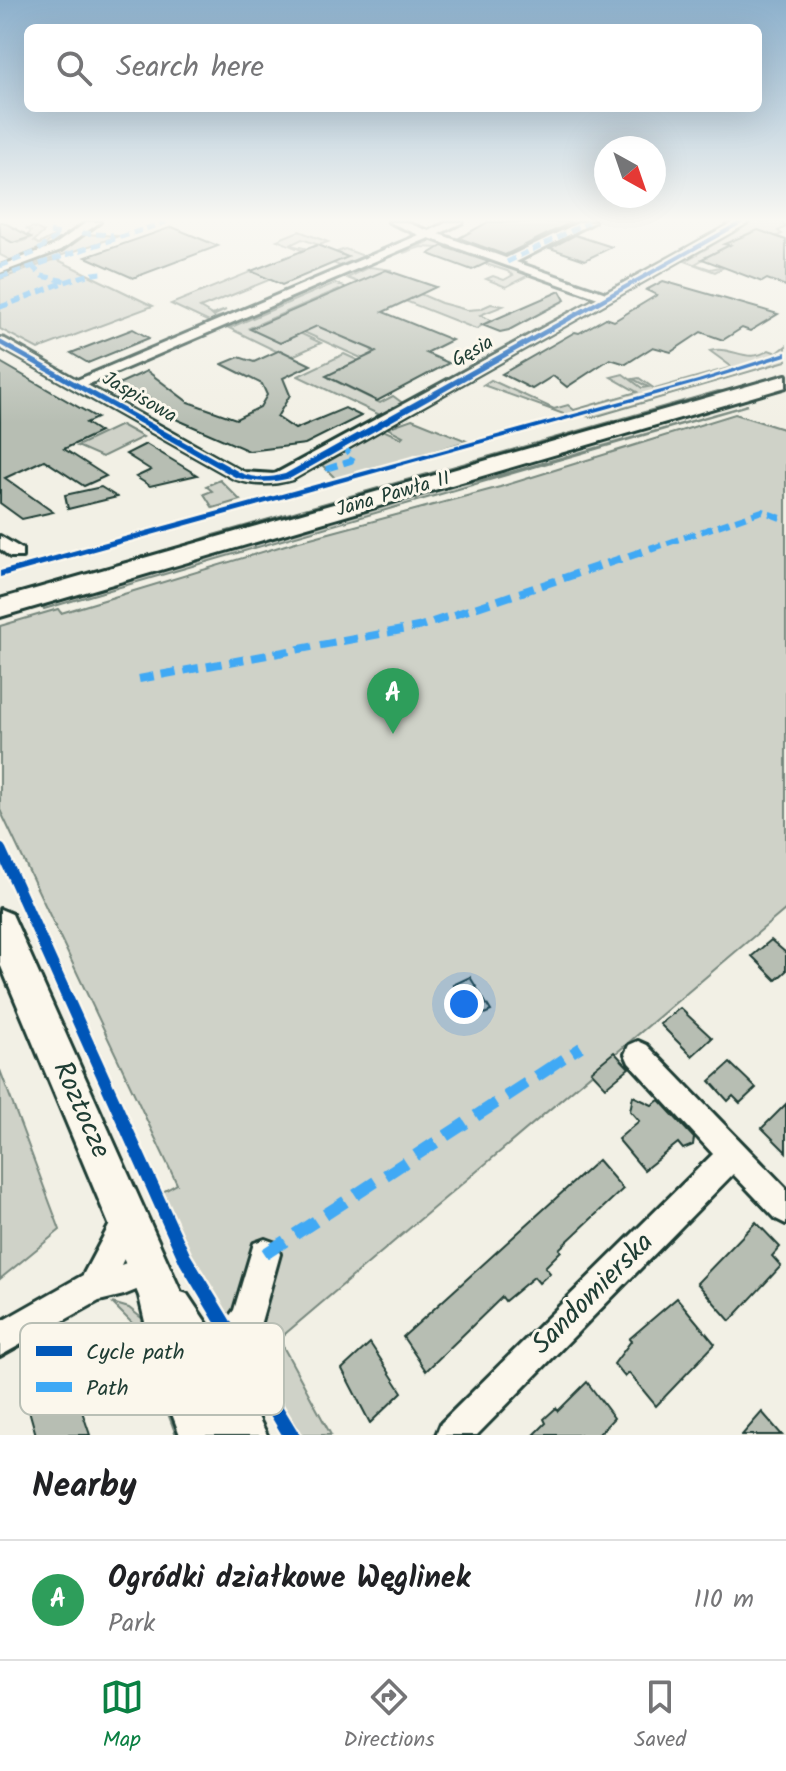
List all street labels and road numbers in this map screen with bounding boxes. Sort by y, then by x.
street label: Gęsia [446,327,500,377]
street label: Jaspisowa [95,364,183,432]
street label: Jana Pawła II [332,463,454,527]
street label: Roztocze [40,1054,123,1166]
street label: Sandomierska [521,1222,665,1366]

